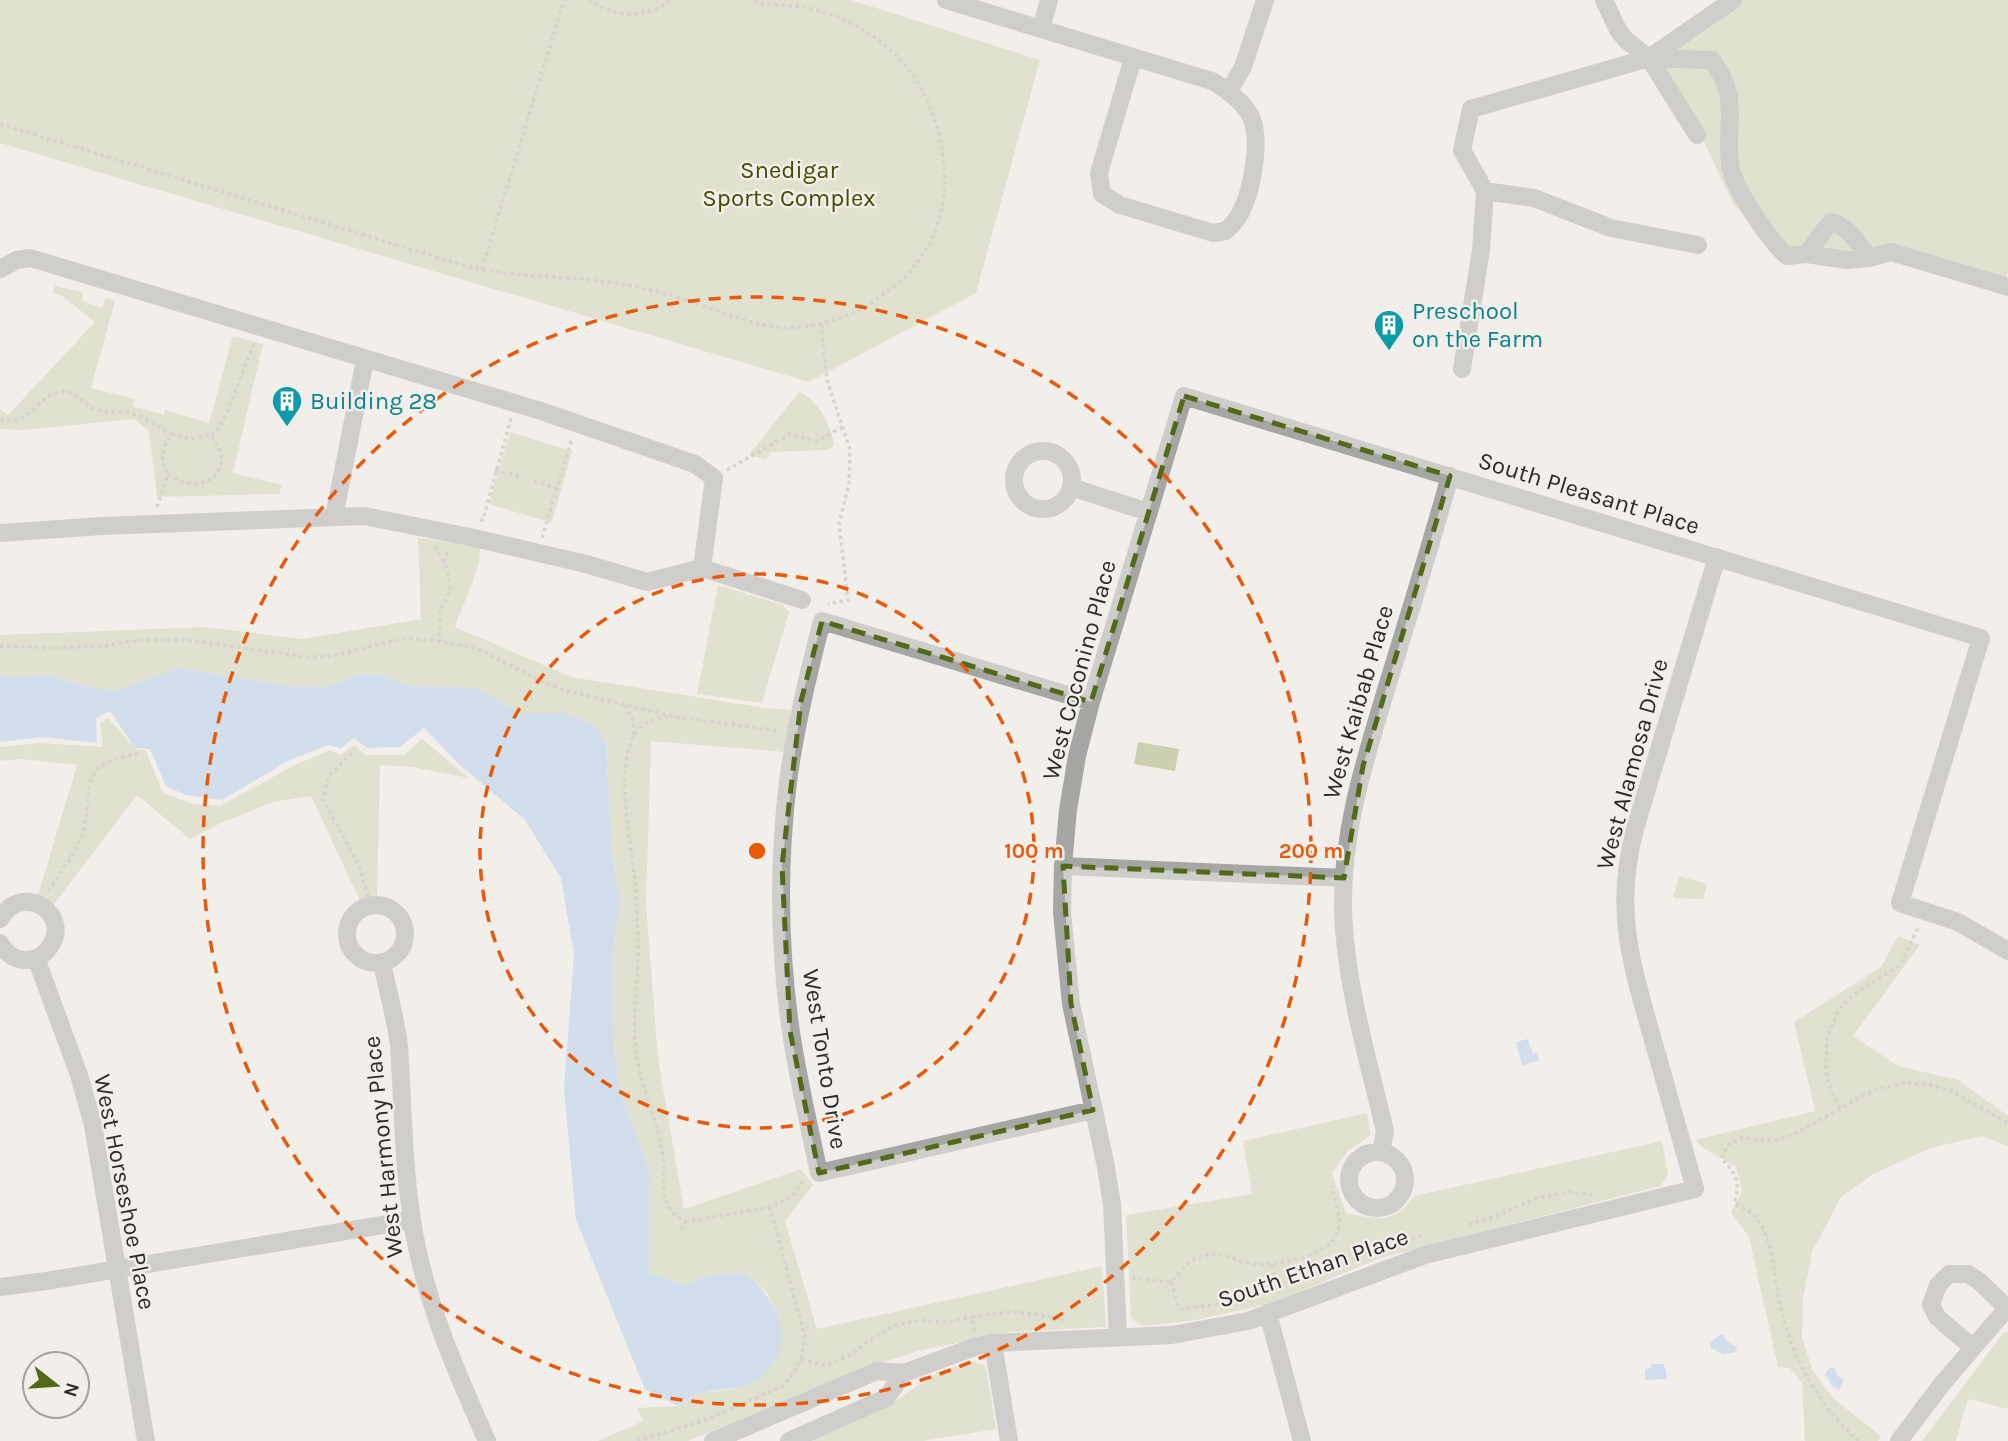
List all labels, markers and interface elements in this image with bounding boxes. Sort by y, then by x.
park label: Snedigar Sports Complex [702,156,876,212]
place label: Preschool on the Farm [1412,297,1543,353]
building icon: Preschool on the Farm [1372,308,1406,352]
building icon: Building 28 [270,384,304,428]
place label: Building 28 [310,387,437,415]
street label: South Pleasant Place [1475,446,1703,540]
street label: West Coconino Place [1036,557,1122,783]
street label: West Kaibab Place [1317,602,1399,802]
street label: West Alamosa Drive [1590,655,1674,873]
centre of rings [745,839,769,863]
text: 100 m [1004,839,1064,863]
text: 200 m [1279,839,1343,863]
street label: West Tonto Drive [797,967,853,1151]
street label: West Harmony Place [357,1035,409,1259]
street label: West Horseshoe Place [88,1072,162,1312]
street label: South Ethan Place [1214,1222,1412,1314]
north arrow [21,1350,91,1420]
text: N [59,1380,84,1399]

